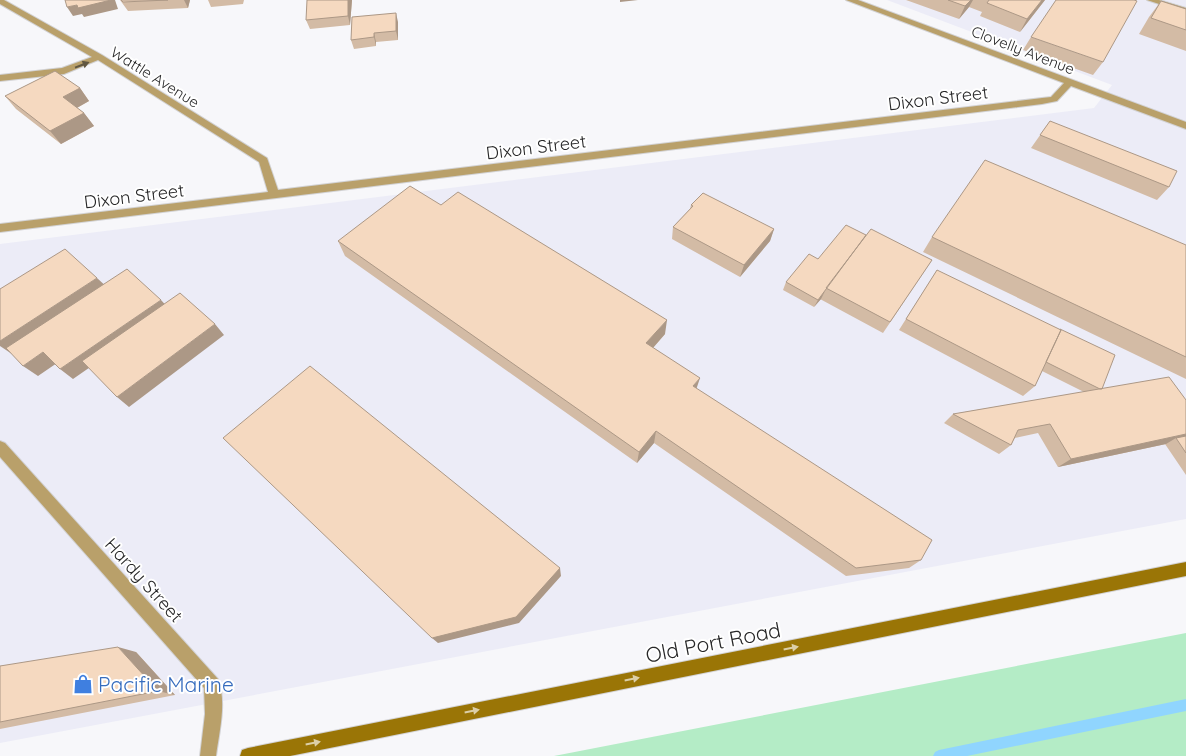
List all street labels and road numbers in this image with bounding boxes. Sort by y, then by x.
street label: Clovelly Avenue [969,22,1077,78]
street label: Wattle Avenue [107,42,203,112]
street label: Dixon Street [887,80,989,116]
street label: Dixon Street [485,129,587,165]
street label: Dixon Street [83,178,185,214]
street label: Hardy Street [100,533,188,627]
street label: Old Port Road [643,616,783,668]

